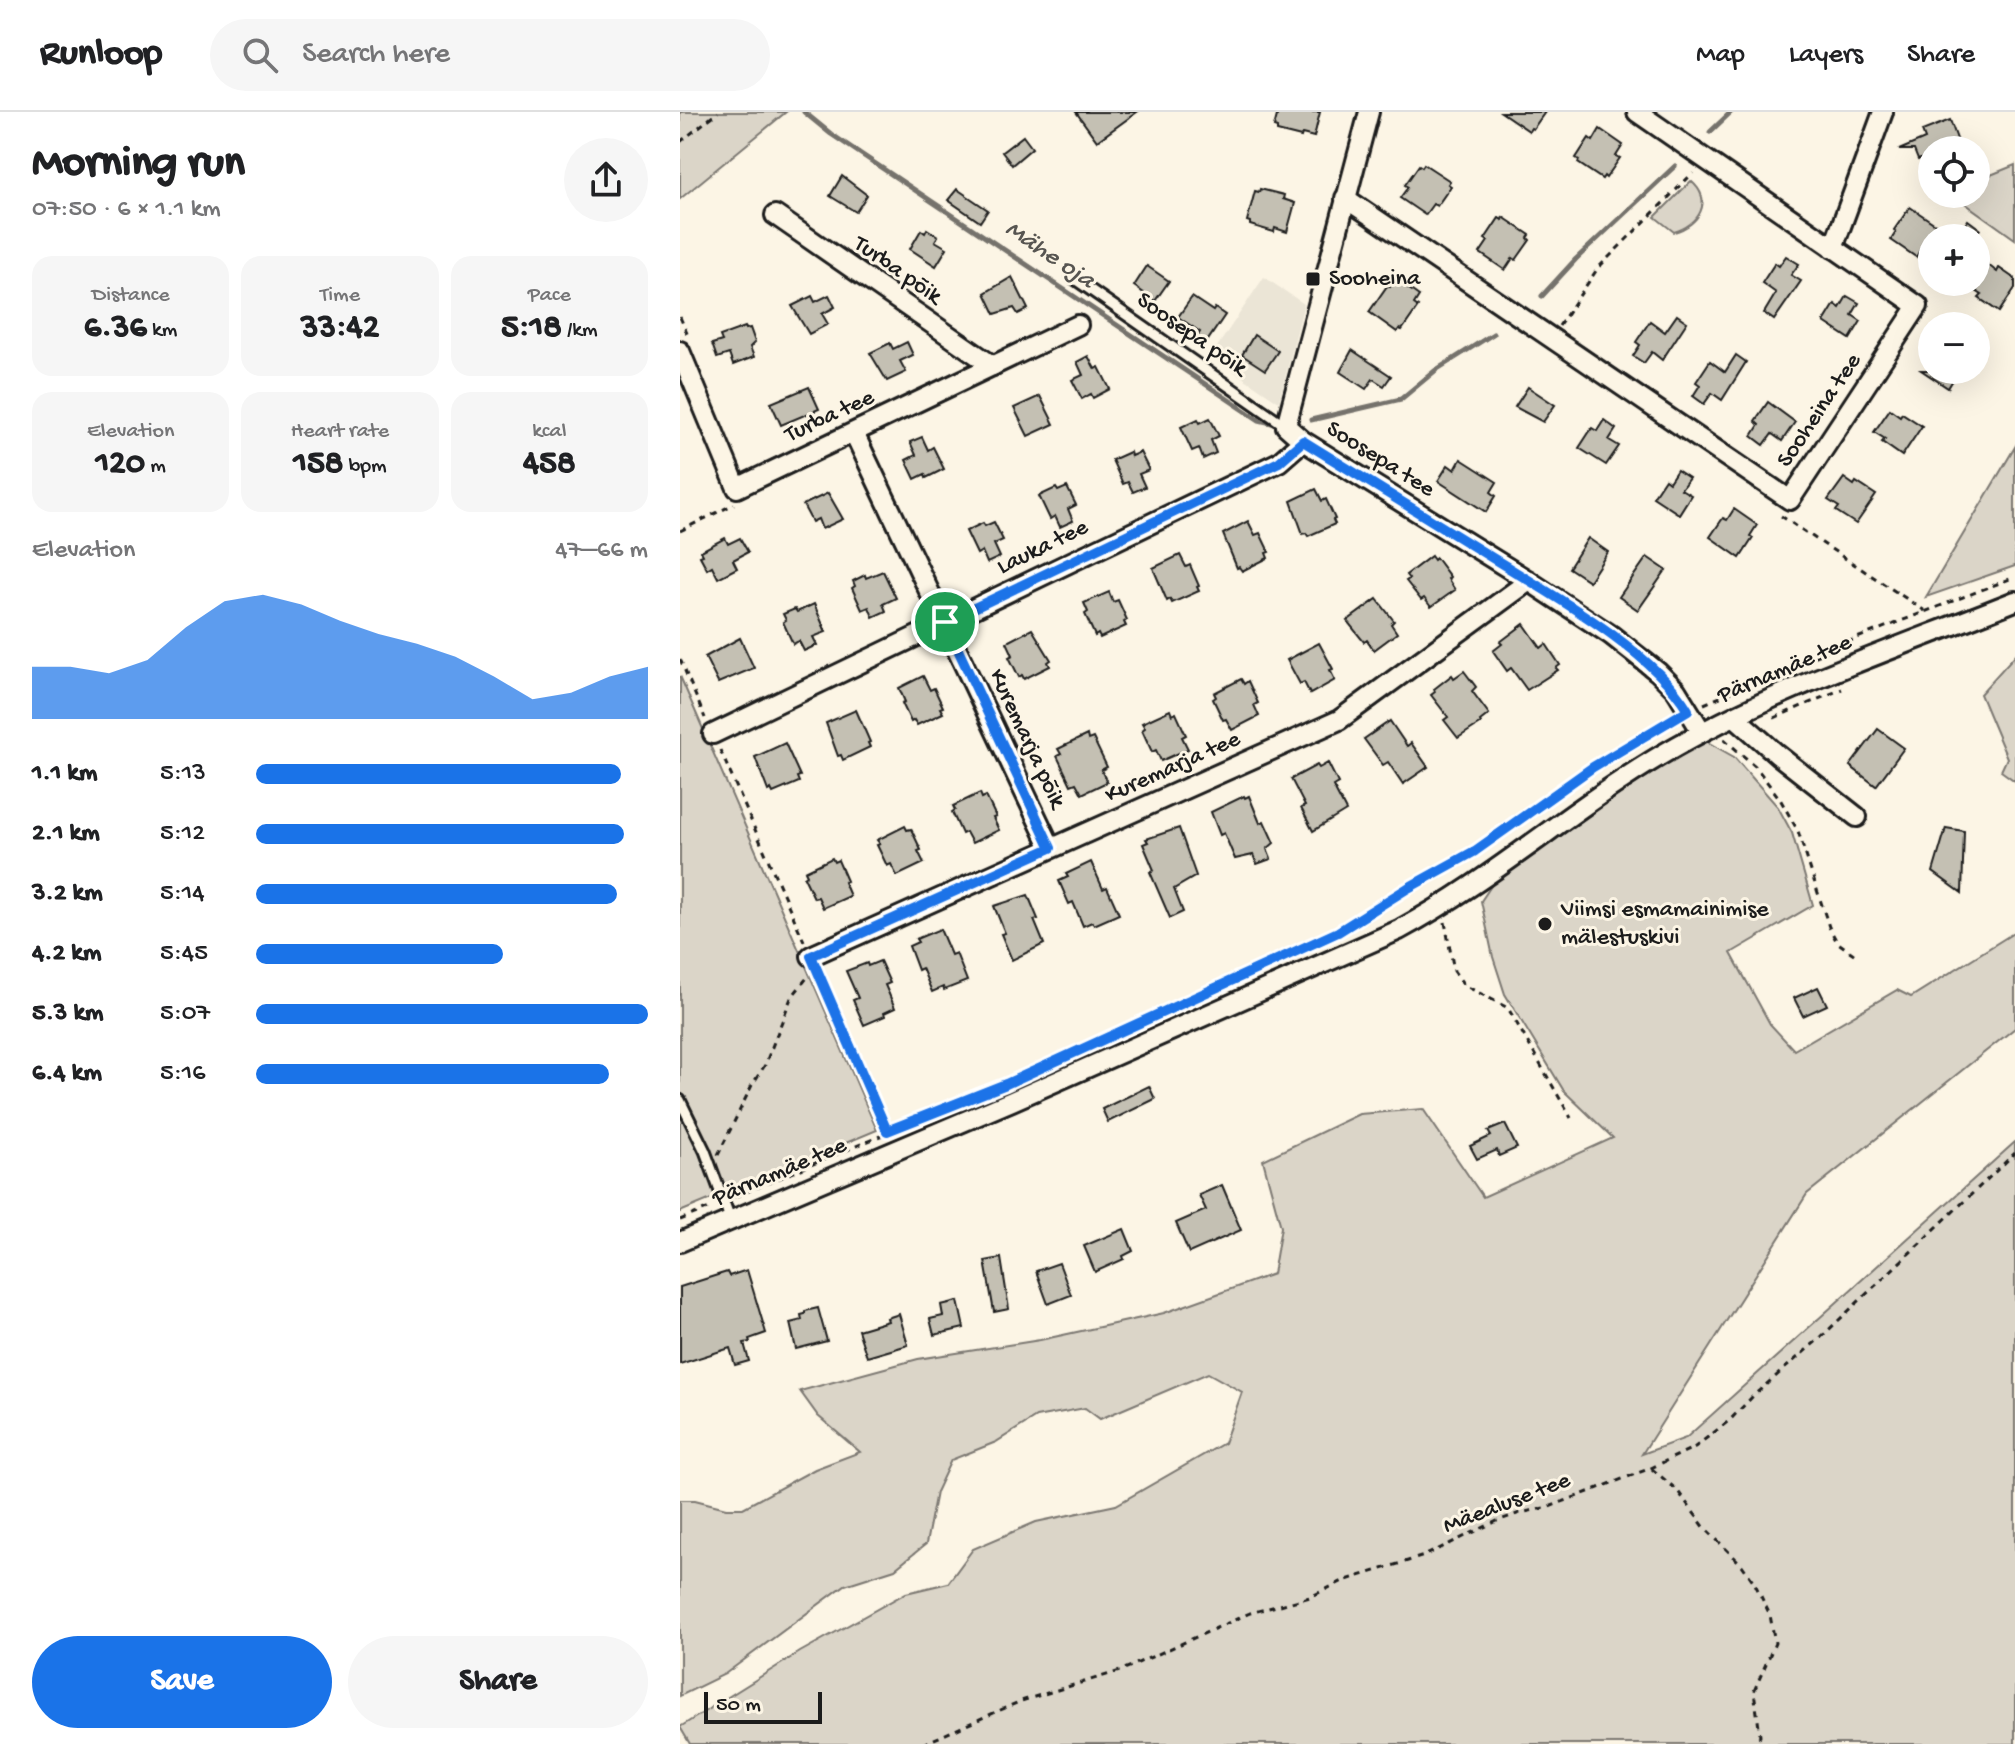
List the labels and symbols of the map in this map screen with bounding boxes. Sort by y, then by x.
water label: Mähe oja [998,215,1101,298]
street label: Turba põik [846,229,949,313]
place label: Sooheina [1329,265,1421,294]
marker: Sooheina [1304,270,1322,288]
street label: Soosepa põik [1130,286,1254,385]
street label: Sooheina tee [1771,348,1869,474]
street label: Turba tee [779,383,880,451]
street label: Soosepa tee [1320,415,1440,505]
street label: Lauka tee [993,513,1094,582]
pin [911,588,979,656]
street label: Pärnamäe tee [1713,629,1857,712]
street label: Kuremarja põik [981,665,1072,815]
street label: Kuremarja tee [1101,725,1246,811]
place label: Viimsi esmamainimise mälestuskivi [1560,896,1769,953]
marker: Viimsi esmamainimise mälestuskivi [1536,915,1554,933]
street label: Pärnamäe tee [708,1132,852,1215]
street label: Mäealuse tee [1439,1466,1575,1541]
scale bar [704,1688,822,1724]

